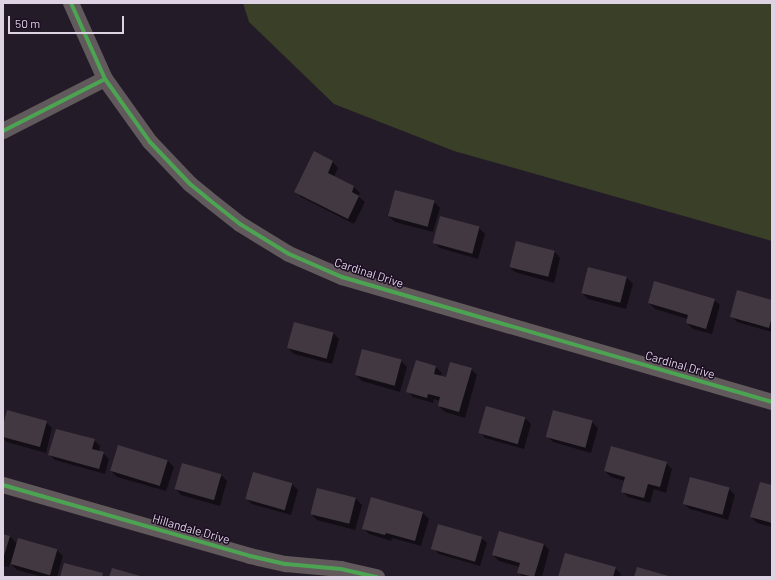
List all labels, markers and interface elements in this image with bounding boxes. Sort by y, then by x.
scale bar [10,8,126,34]
text: 50 m [15,16,40,30]
street label: Cardinal Drive [333,255,405,291]
street label: Cardinal Drive [644,348,716,382]
street label: Hillandale Drive [151,511,231,547]

